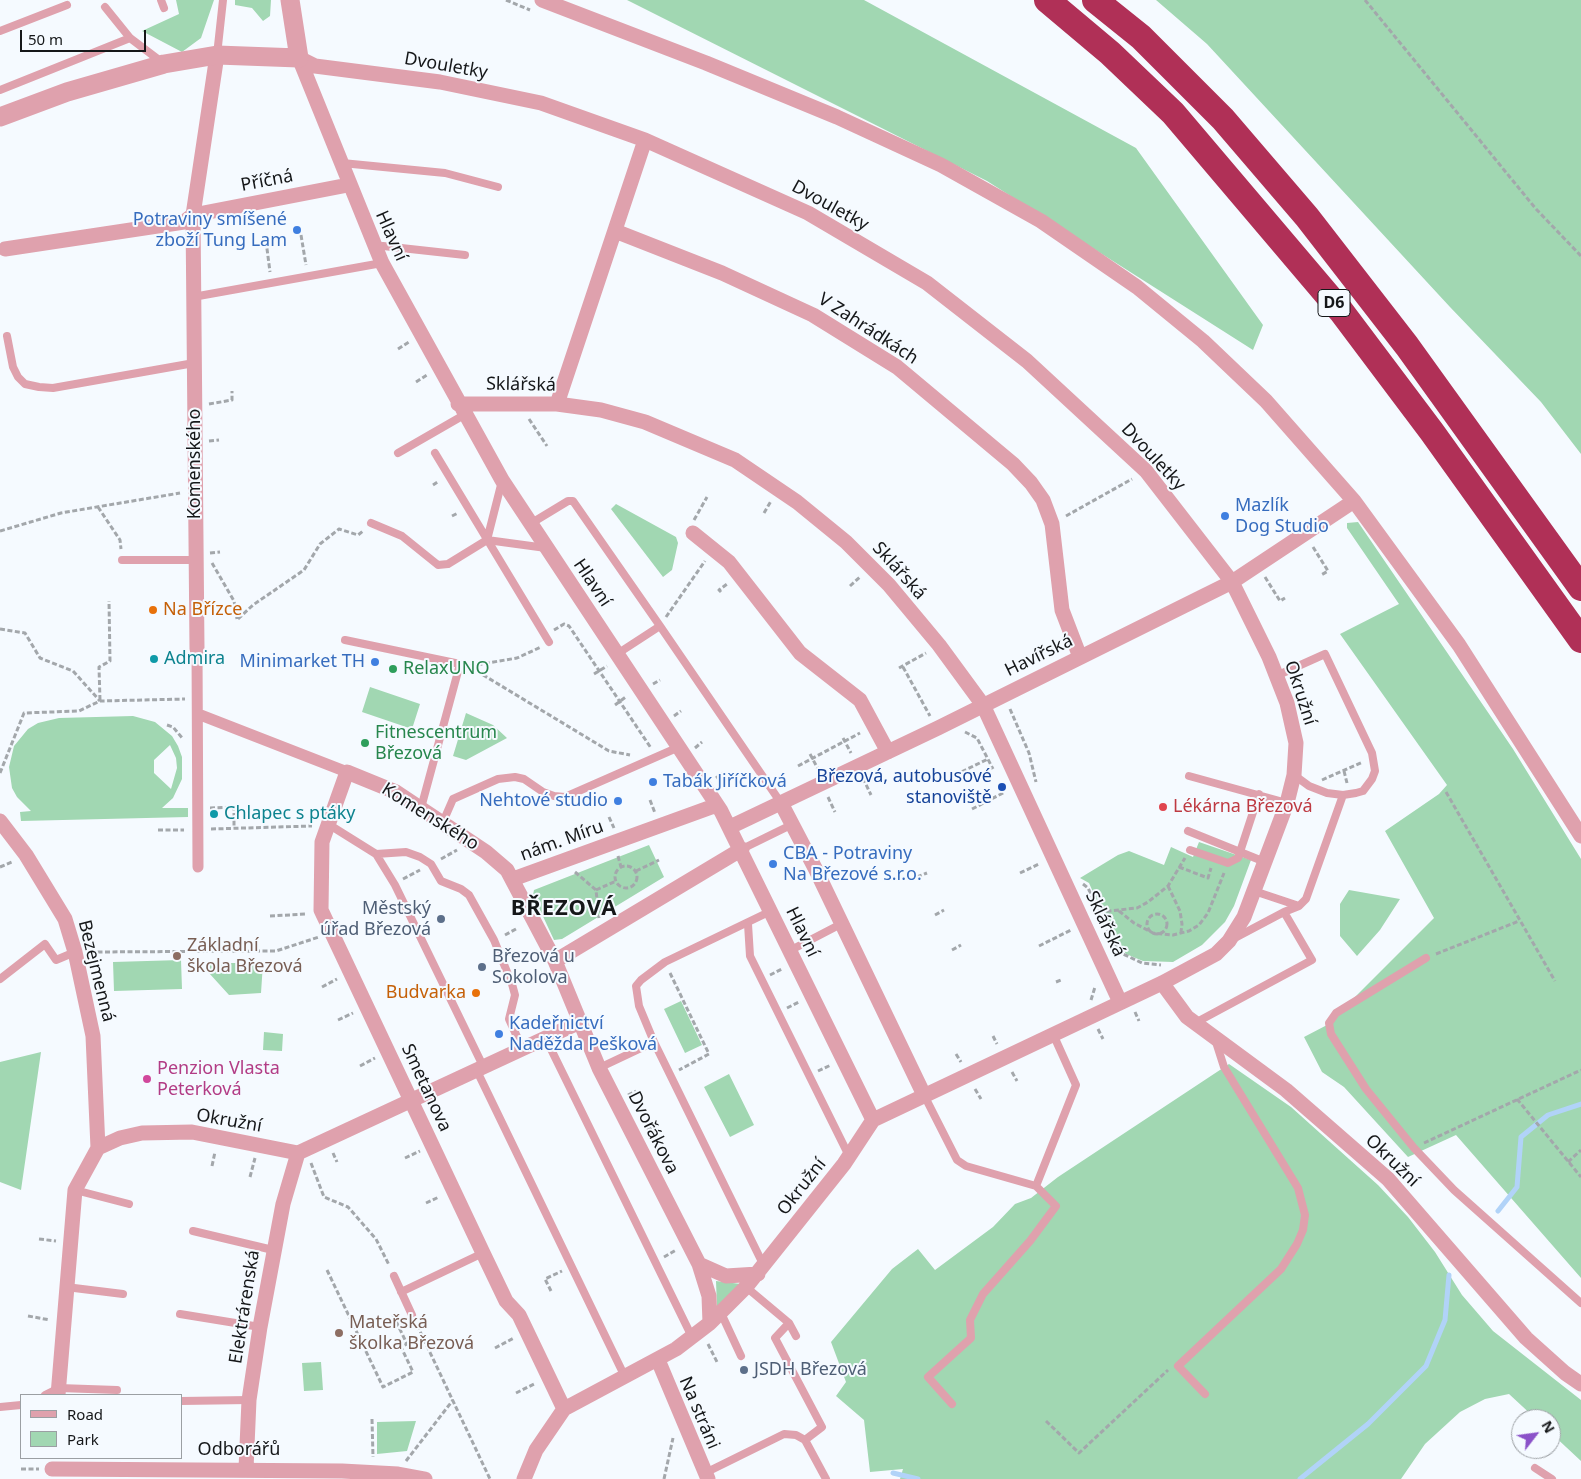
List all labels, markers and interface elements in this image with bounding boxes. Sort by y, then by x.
scale bar [22,20,149,52]
text: 50 m [28,29,63,49]
street label: Dvouletky [403,48,489,84]
street label: Příčná [239,165,295,197]
street label: Dvouletky [788,176,872,236]
street label: Hlavní [370,207,412,265]
place label: Potraviny smíšené zboží Tung Lam [133,209,287,252]
marker: Potraviny smíšené zboží Tung Lam [291,224,303,236]
street label: V Zahrádkách [814,289,922,369]
road number: D6 [1318,290,1350,316]
street label: Sklářská [486,374,556,396]
street label: Komenského [184,409,206,519]
street label: Dvouletky [1116,419,1190,495]
place label: Mazlík Dog Studio [1235,495,1329,538]
marker: Mazlík Dog Studio [1219,510,1231,522]
street label: Sklářská [868,538,930,604]
street label: Hlavní [568,555,616,611]
place label: Na Břízce [163,599,242,621]
marker: Na Břízce [147,604,159,616]
street label: Havířská [1001,630,1077,682]
place label: Admira [164,648,225,670]
place label: Minimarket TH [240,651,365,673]
marker: Admira [148,653,160,665]
marker: Minimarket TH [369,656,381,668]
place label: RelaxUNO [403,658,490,680]
street label: Okružní [1279,658,1321,728]
marker: RelaxUNO [387,663,399,675]
place label: Fitnescentrum Březová [375,722,497,764]
marker: Fitnescentrum Březová [359,737,371,749]
place label: Březová, autobusové stanoviště [816,766,992,809]
place label: Tabák Jiříčková [663,771,787,793]
marker: Tabák Jiříčková [647,776,659,788]
street label: Komenského [377,779,483,855]
marker: Březová, autobusové stanoviště [996,781,1008,793]
place label: Nehtové studio [479,790,608,812]
marker: Nehtové studio [612,795,624,807]
place label: Lékárna Březová [1173,796,1313,818]
marker: Lékárna Březová [1157,801,1169,813]
place label: Chlapec s ptáky [224,803,356,825]
marker: Chlapec s ptáky [208,808,220,820]
street label: nám. Míru [517,816,607,866]
place label: CBA - Potraviny Na Březové s.r.o. [783,843,922,886]
marker: CBA - Potraviny Na Březové s.r.o. [767,858,779,870]
street label: Sklářská [1080,888,1130,960]
district label: BŘEZOVÁ [510,896,618,922]
place label: Městský úřad Březová [320,898,431,941]
street label: Hlavní [781,903,823,961]
marker: Městský úřad Březová [435,913,447,925]
street label: Bezejmenná [73,918,119,1024]
place label: Základní škola Březová [187,935,303,978]
place label: Březová u Sokolova [492,946,575,989]
marker: Základní škola Březová [171,950,183,962]
marker: Březová u Sokolova [476,961,488,973]
place label: Budvarka [386,982,466,1004]
marker: Budvarka [470,987,482,999]
place label: Kadeřnictví Naděžda Pešková [509,1013,657,1056]
marker: Kadeřnictví Naděžda Pešková [493,1028,505,1040]
street label: Smetanova [396,1041,456,1135]
place label: Penzion Vlasta Peterková [157,1058,280,1100]
marker: Penzion Vlasta Peterková [141,1073,153,1085]
street label: Dvořákova [623,1088,683,1178]
street label: Okružní [194,1105,264,1137]
street label: Okružní [1361,1130,1423,1192]
street label: Okružní [773,1154,831,1220]
street label: Elektrárenská [225,1249,265,1365]
place label: Mateřská školka Březová [349,1312,474,1355]
marker: Mateřská školka Březová [333,1327,345,1339]
place label: JSDH Březová [754,1359,867,1381]
marker: JSDH Březová [738,1364,750,1376]
street label: Na stráni [674,1374,724,1452]
legend [20,1394,182,1459]
text: Road [67,1404,103,1424]
north arrow [1511,1409,1561,1459]
text: N [1537,1417,1560,1436]
text: Park [67,1429,99,1449]
street label: Odborářů [198,1439,280,1461]

